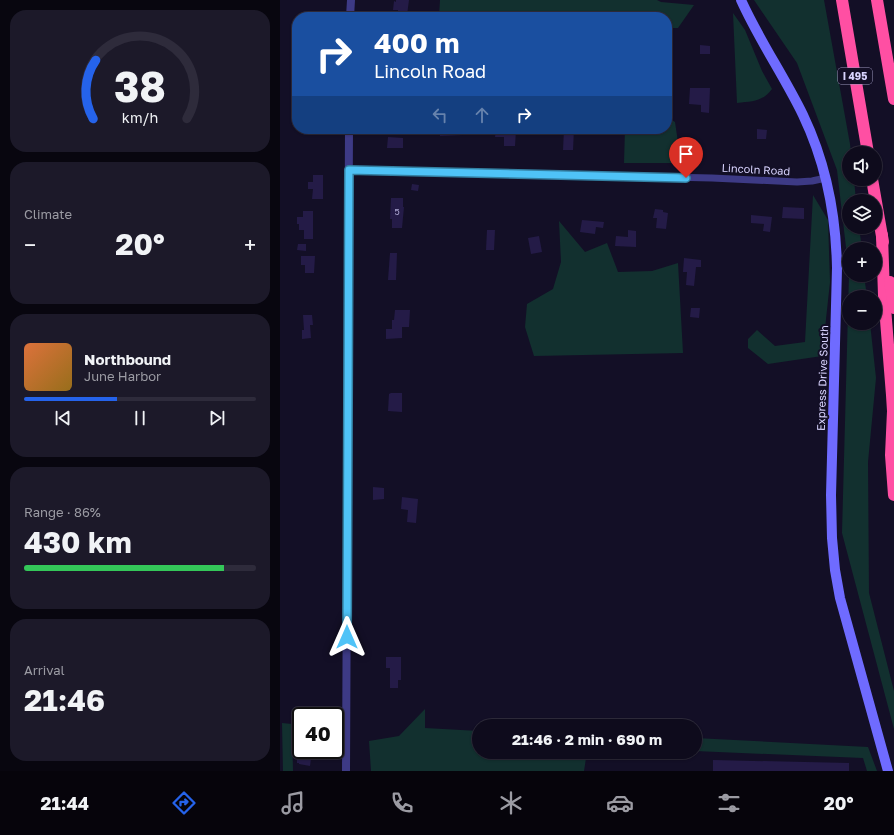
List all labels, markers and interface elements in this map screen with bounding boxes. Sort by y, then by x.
text: 400 m [374,26,459,59]
icon: right [308,28,360,80]
text: Lincoln Road [374,60,486,82]
text: 38 [114,61,166,111]
road number: I 495 [838,68,872,84]
icon: left [429,104,451,126]
icon: ahead [471,104,493,126]
icon: right [513,104,535,126]
text: km/h [122,109,158,126]
pin [669,137,703,178]
icon: arrive [675,143,697,165]
map controls [842,146,882,330]
button: sound [842,146,882,186]
street label: Lincoln Road [721,161,791,177]
button: layers [842,194,882,234]
text: Climate [24,206,72,222]
house number: 5 [394,206,400,217]
text: 20° [115,226,165,262]
text: − [24,231,36,258]
text: + [244,231,256,258]
button: + [842,242,882,282]
button: − [842,290,882,330]
street label: Express Drive South [814,325,830,431]
text: Northbound [84,350,171,368]
text: June Harbor [84,368,161,384]
icon: previous [52,407,74,429]
icon: pause [129,407,151,429]
icon: next [206,407,228,429]
text: Range · 86% [24,504,101,520]
text: 430 km [24,524,132,560]
position arrow [326,616,368,658]
text: Arrival [24,662,65,678]
text: 21:46 [24,682,105,718]
speed limit sign: 40 [292,707,344,759]
text: 21:46 · 2 min · 690 m [512,730,662,748]
icon: directions [170,789,198,817]
icon: music [279,789,307,817]
icon: phone [388,789,416,817]
icon: climate [497,789,525,817]
icon: car [606,789,634,817]
icon: filters [715,789,743,817]
text: 21:44 [40,792,89,814]
text: 20° [824,792,853,814]

